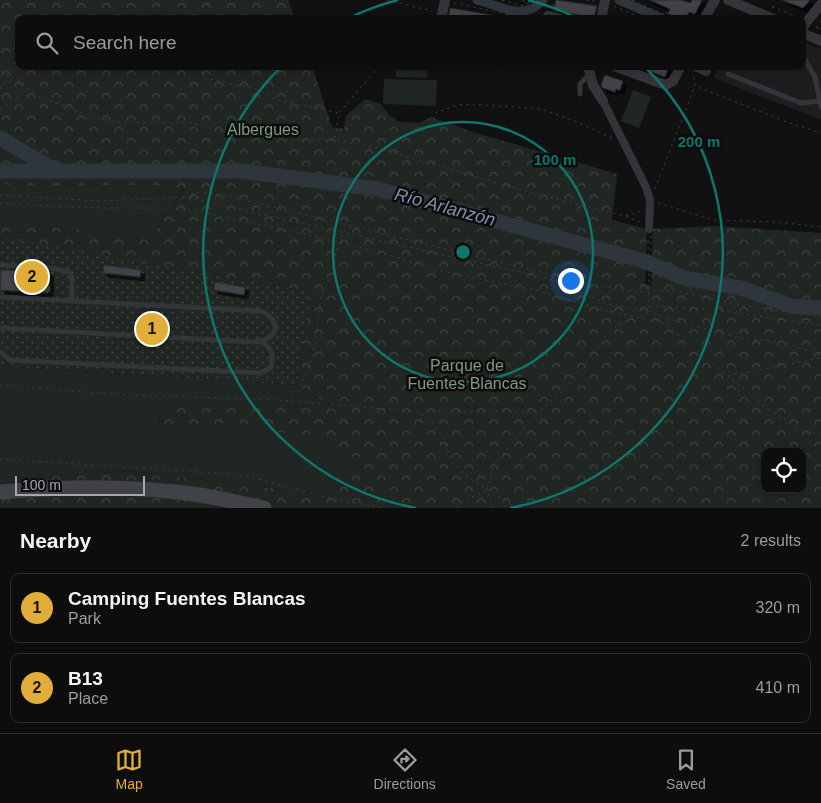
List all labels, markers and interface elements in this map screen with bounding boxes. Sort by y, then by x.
search box [15,15,806,70]
icon: search [33,29,61,57]
text: Search here [73,32,177,53]
park label: Albergues [227,121,299,138]
text: 200 m [678,133,720,150]
text: 100 m [534,151,576,168]
water label: Río Arlanzón [392,184,498,230]
centre of rings [454,243,472,261]
pin: 2 [16,258,48,296]
your location [558,268,584,294]
pin: 1 [136,310,168,348]
park label: Parque de Fuentes Blancas [407,357,527,392]
map controls [761,448,806,493]
button: locate [761,448,806,493]
scale bar [15,473,145,496]
text: 100 m [22,477,61,493]
text: Nearby [20,529,91,552]
text: 2 results [741,532,801,549]
text: Camping Fuentes Blancas [68,588,306,609]
text: 1 [33,599,41,616]
text: 320 m [756,599,800,616]
text: Park [68,610,101,627]
text: B13 [68,668,103,689]
text: 2 [33,679,41,696]
text: 410 m [756,679,800,696]
text: Place [68,690,108,707]
tab: Map [115,746,143,792]
tab: Directions [374,746,436,792]
tab: Saved [666,746,706,792]

